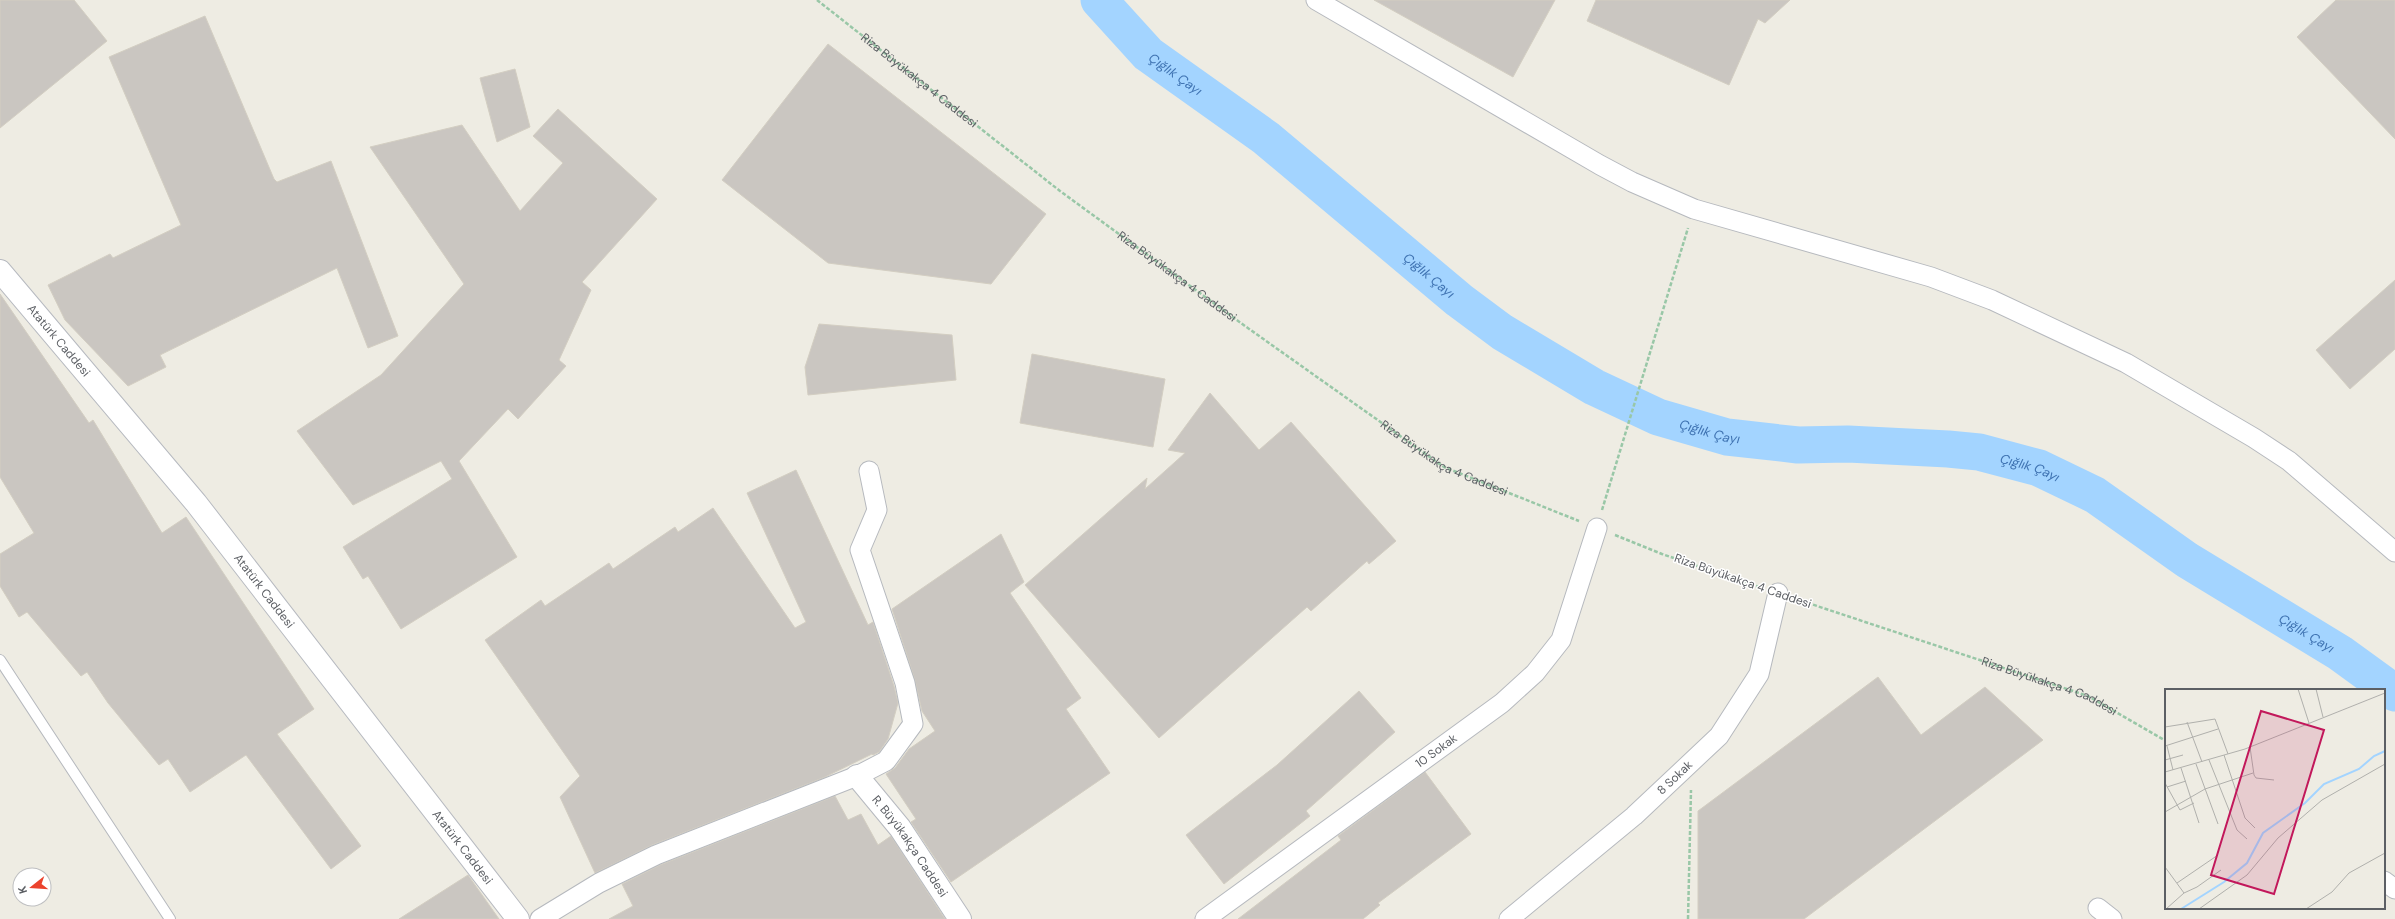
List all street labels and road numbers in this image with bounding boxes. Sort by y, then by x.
street label: Riza Büyükakça 4 Caddesi [858,29,981,131]
street label: Riza Büyükakça 4 Caddesi [1114,227,1240,325]
street label: Atatürk Caddesi [24,301,94,380]
street label: Riza Büyükakça 4 Caddesi [1377,416,1510,500]
street label: Riza Büyükakça 4 Caddesi [1672,550,1814,612]
street label: Atatürk Caddesi [230,551,298,632]
street label: Riza Büyükakça 4 Caddesi [1979,653,2120,719]
street label: 10 Sokak [1412,730,1460,771]
street label: 8 Sokak [1654,757,1696,798]
street label: R. Büyükakça Caddesi [868,792,951,900]
street label: Atatürk Caddesi [429,807,496,888]

